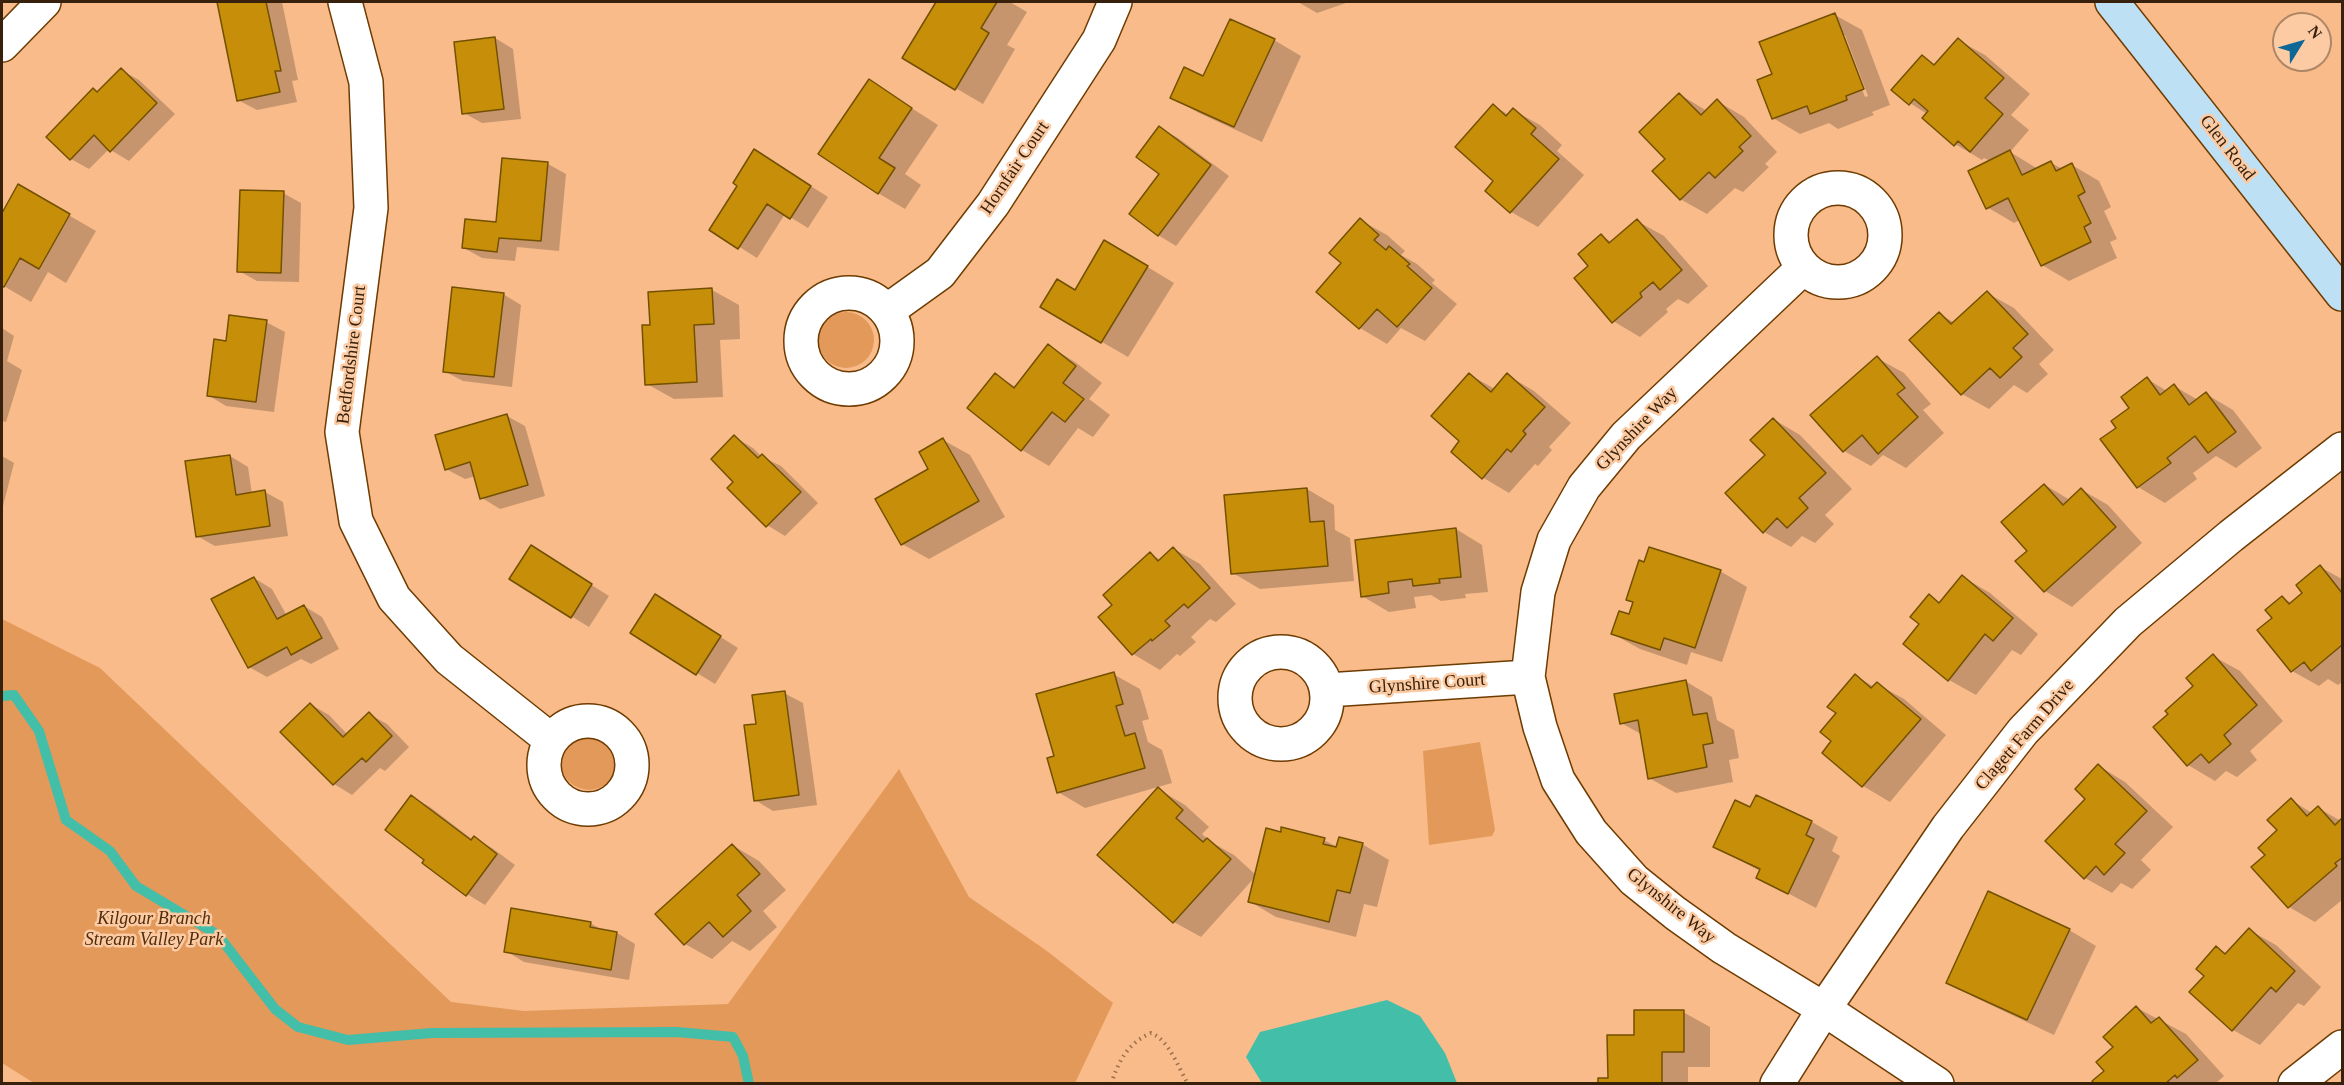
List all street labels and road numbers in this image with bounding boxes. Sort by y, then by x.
street label: Glen Road [2195,111,2259,185]
street label: Hornfair Court [976,117,1054,219]
street label: Bedfordshire Court [333,284,371,426]
street label: Glynshire Way [1592,383,1682,475]
street label: Glynshire Court [1368,669,1486,699]
street label: Clagett Farm Drive [1971,675,2079,795]
street label: Glynshire Way [1622,864,1720,948]

